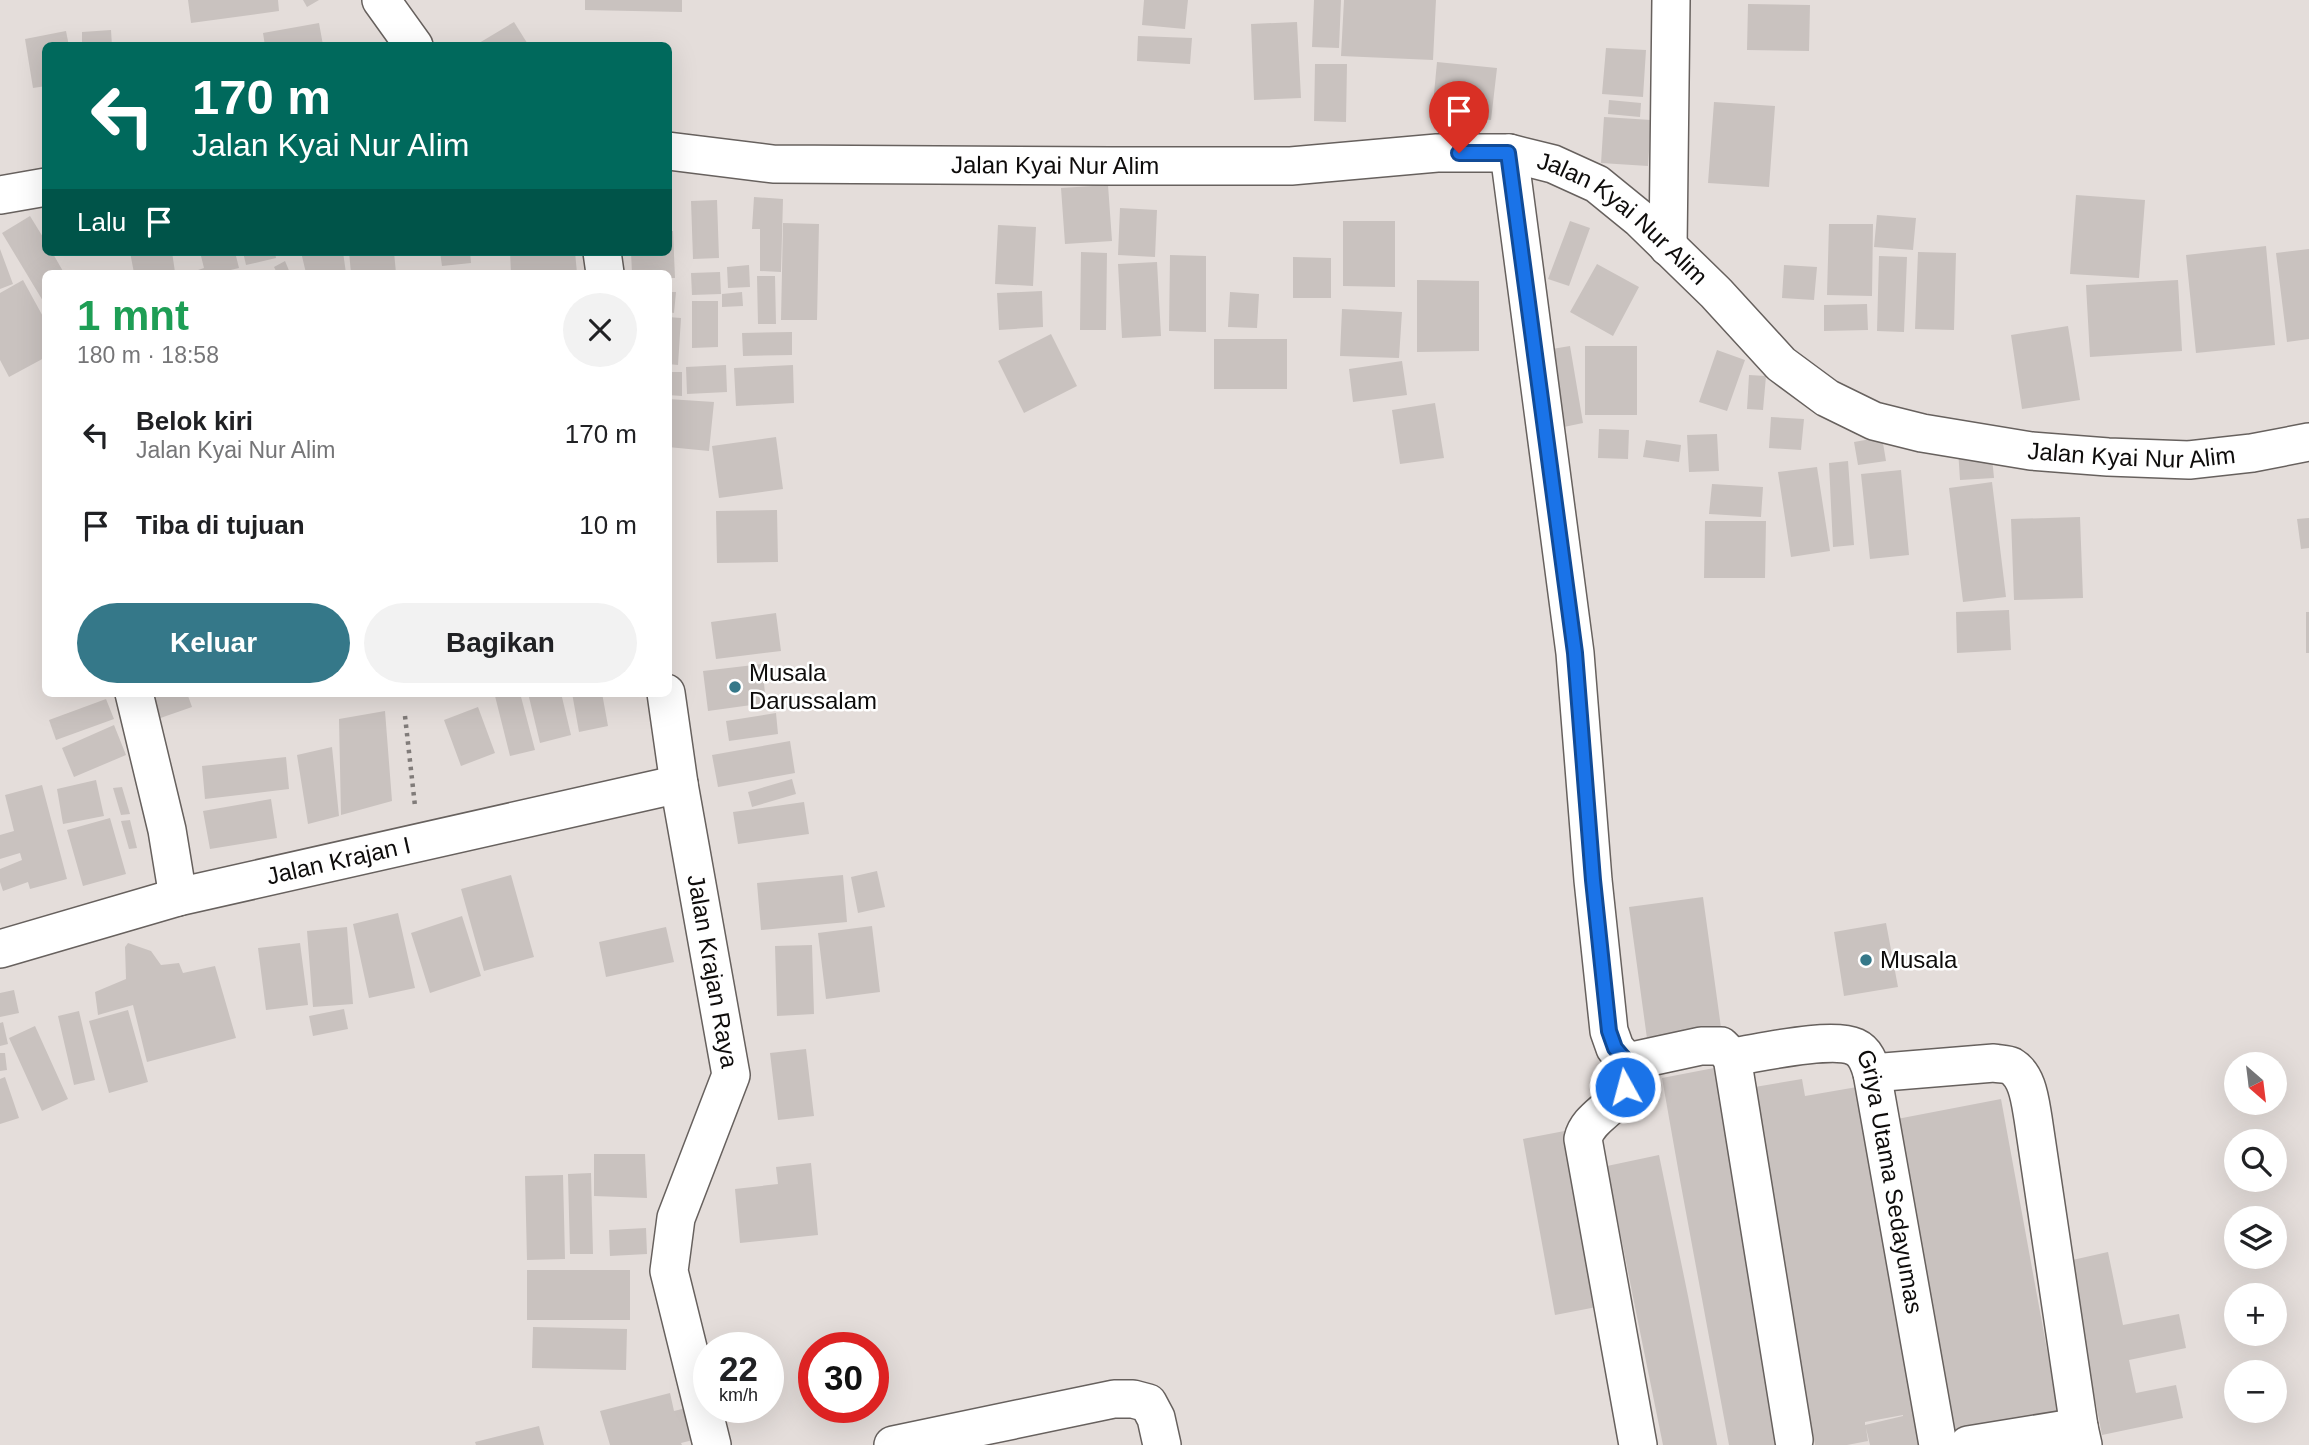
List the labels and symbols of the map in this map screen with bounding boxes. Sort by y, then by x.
pin [1429,81,1489,153]
street label: Jalan Kyai Nur Alim [1534,147,1713,290]
street label: Jalan Kyai Nur Alim [951,151,1159,179]
street label: Jalan Kyai Nur Alim [2027,437,2237,473]
place label: Musala Darussalam [749,659,877,714]
marker: Musala Darussalam [727,679,743,695]
street label: Jalan Krajan I [264,831,413,890]
street label: Jalan Krajan Raya [682,872,744,1071]
place label: Musala [1880,946,1958,973]
marker: Musala [1858,952,1874,968]
street label: Griya Utama Sedayumas [1851,1045,1928,1316]
position arrow [1588,1050,1662,1124]
north arrow [2224,1052,2287,1115]
speed limit sign: 30 [798,1332,889,1423]

